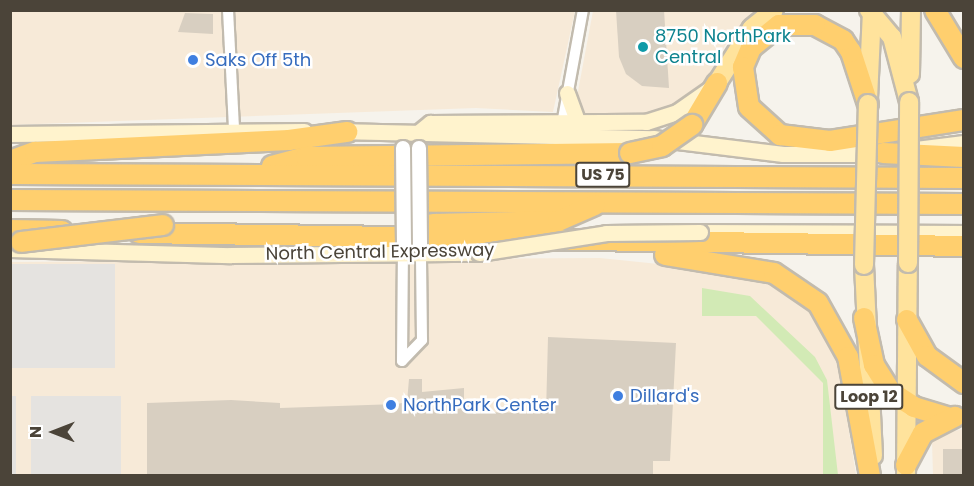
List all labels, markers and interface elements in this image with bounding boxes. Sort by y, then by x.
place label: 8750 NorthPark Central [655,26,791,68]
marker: 8750 NorthPark Central [636,40,650,54]
place label: Saks Off 5th [205,49,311,71]
marker: Saks Off 5th [186,53,200,67]
road number: US 75 [574,162,632,188]
street label: North Central Expressway [265,239,495,265]
road number: Loop 12 [833,384,905,410]
place label: Dillard's [630,385,699,407]
marker: Dillard's [611,389,625,403]
place label: NorthPark Center [403,394,556,416]
marker: NorthPark Center [384,398,398,412]
north arrow [24,402,84,462]
text: N [24,426,47,438]

